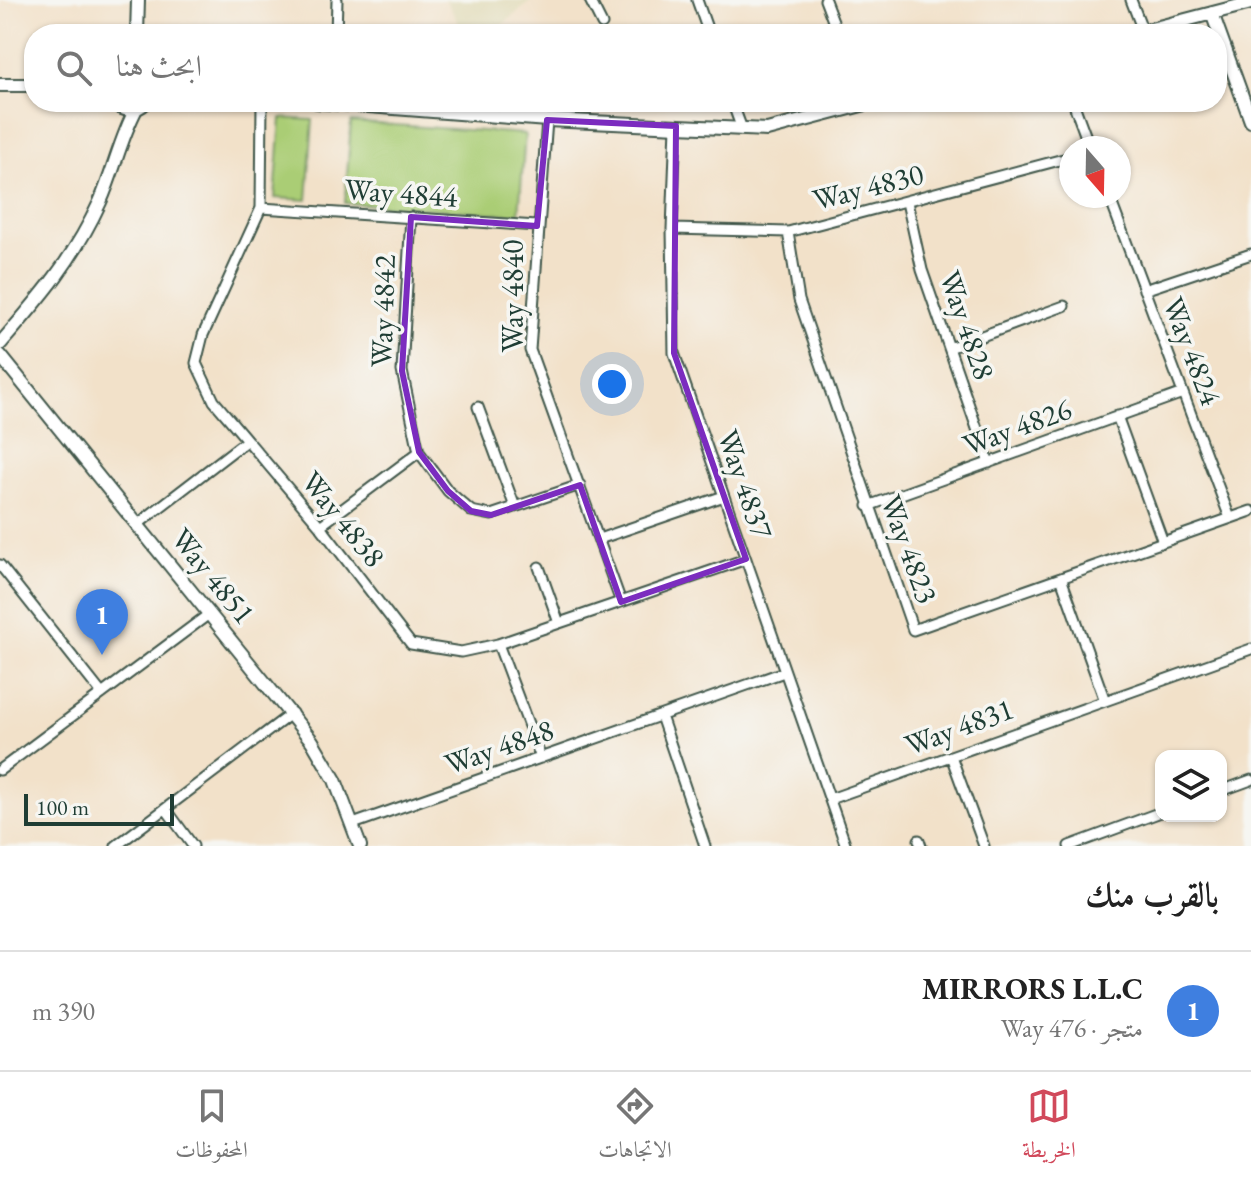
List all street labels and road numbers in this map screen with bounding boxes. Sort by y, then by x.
street label: Way 4830 [808,154,927,219]
street label: Way 4844 [343,169,459,216]
street label: Way 4840 [493,240,532,352]
street label: Way 4842 [361,253,404,368]
street label: Way 4828 [931,265,1004,385]
street label: Way 4824 [1154,291,1231,411]
street label: Way 4826 [957,389,1077,464]
street label: Way 4837 [709,424,782,544]
street label: Way 4838 [293,463,394,575]
street label: Way 4823 [872,489,947,609]
street label: Way 4851 [163,520,264,632]
street label: Way 4831 [899,689,1019,764]
street label: Way 4848 [439,710,559,783]

